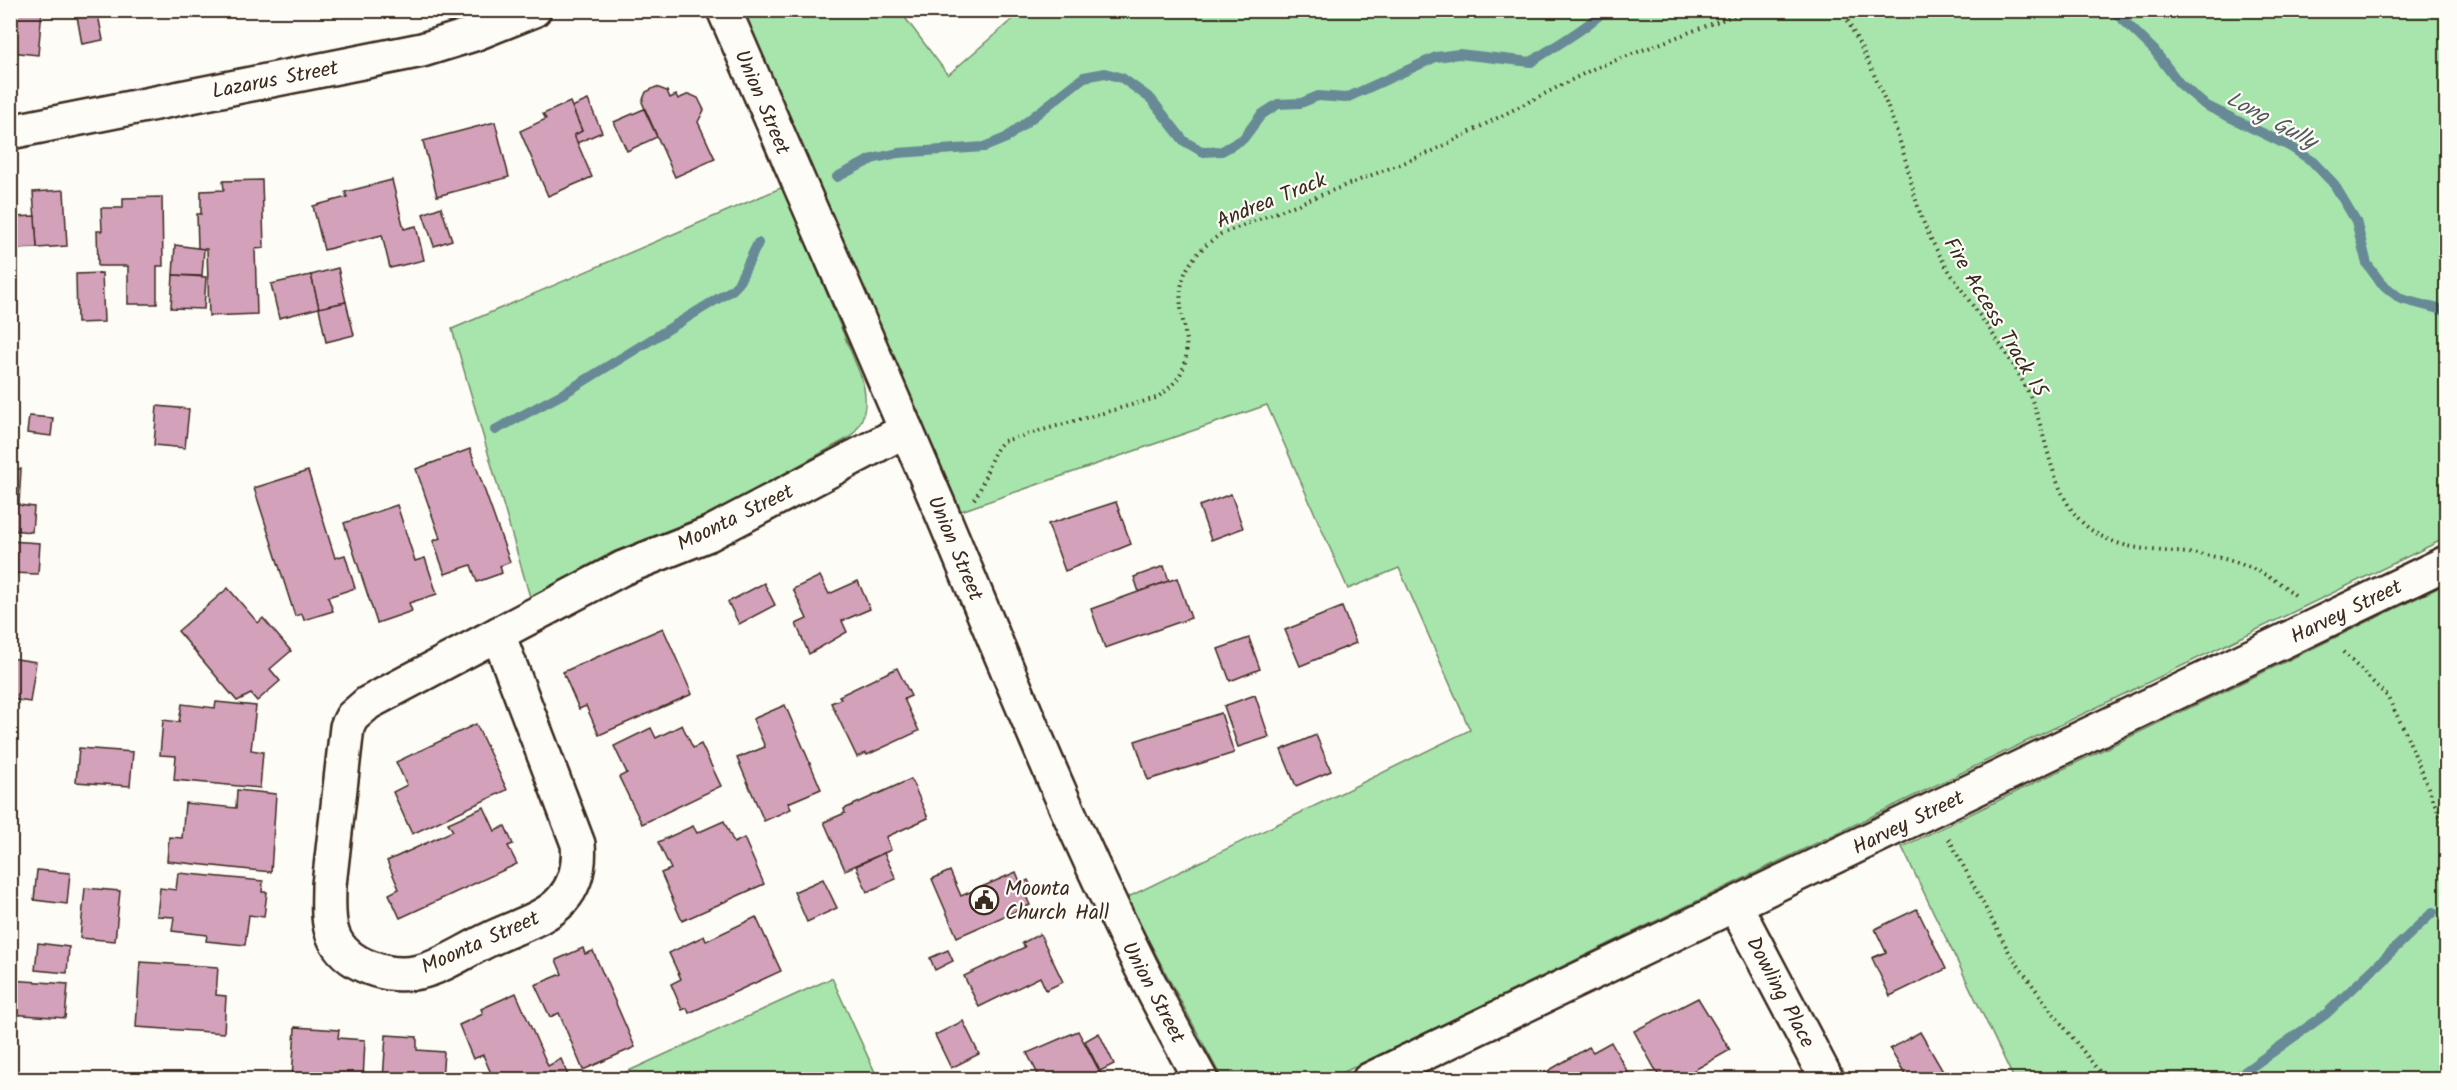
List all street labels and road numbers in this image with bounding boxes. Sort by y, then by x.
street label: Union Street [725,45,799,161]
street label: Lazarus Street [209,52,342,109]
street label: Andrea Track [1211,164,1332,238]
street label: Fire Access Track 15 [1934,231,2056,406]
street label: Moonta Street [672,475,800,561]
street label: Union Street [918,491,992,607]
street label: Harvey Street [2285,571,2409,654]
street label: Harvey Street [1847,782,1971,865]
street label: Moonta Street [416,902,546,984]
street label: Dowling Place [1736,931,1823,1055]
street label: Union Street [1112,936,1194,1050]

